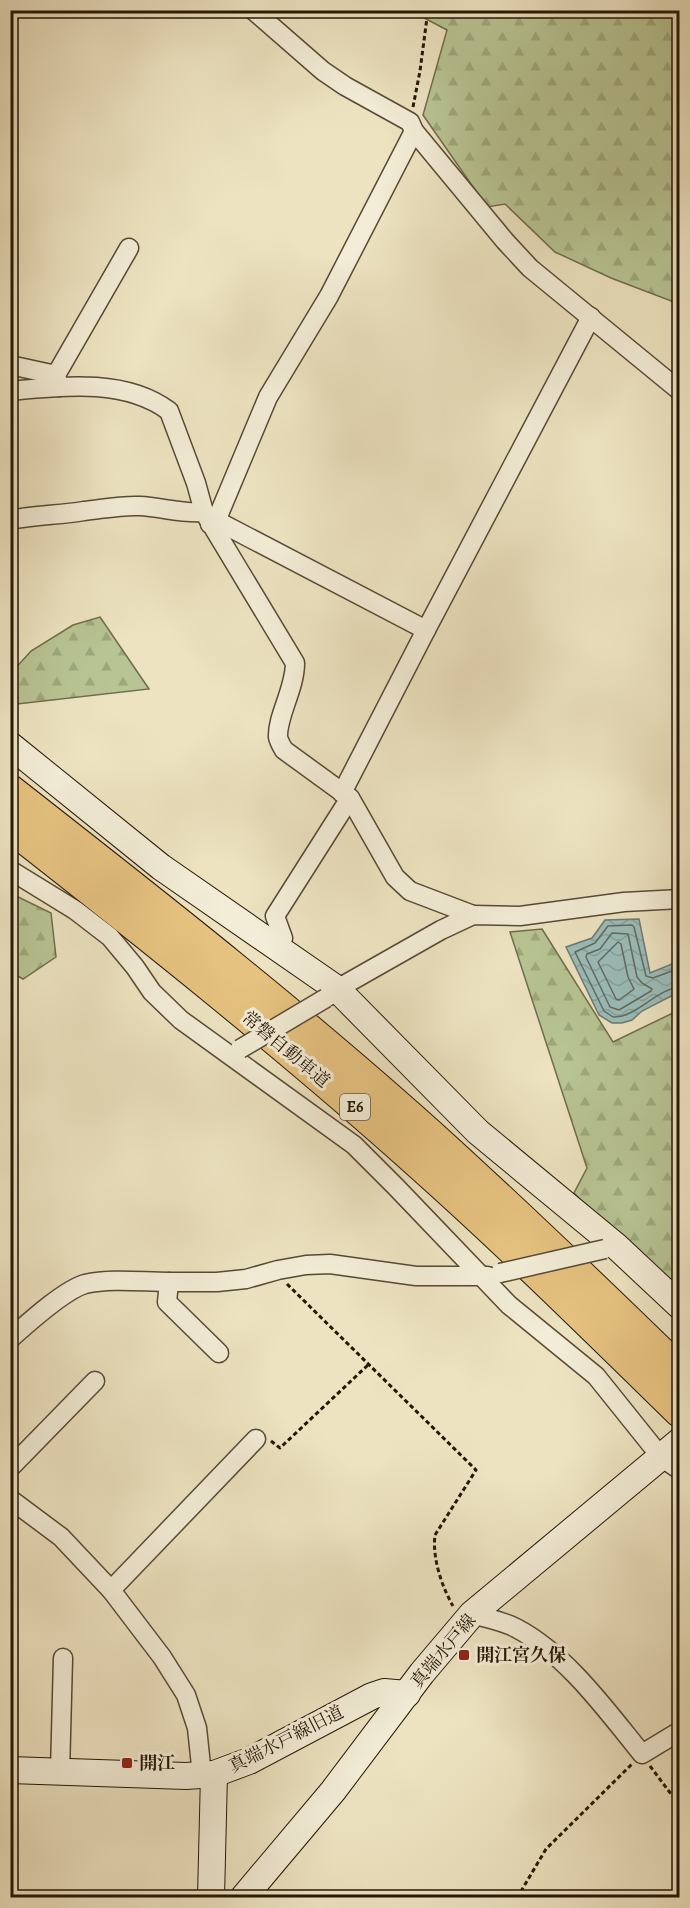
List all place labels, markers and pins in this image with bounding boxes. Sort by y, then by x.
place label: 開江宮久保 [476,1643,566,1667]
marker: 開江宮久保 [457,1648,471,1662]
place label: 開江 [139,1751,175,1775]
marker: 開江 [120,1756,134,1770]

